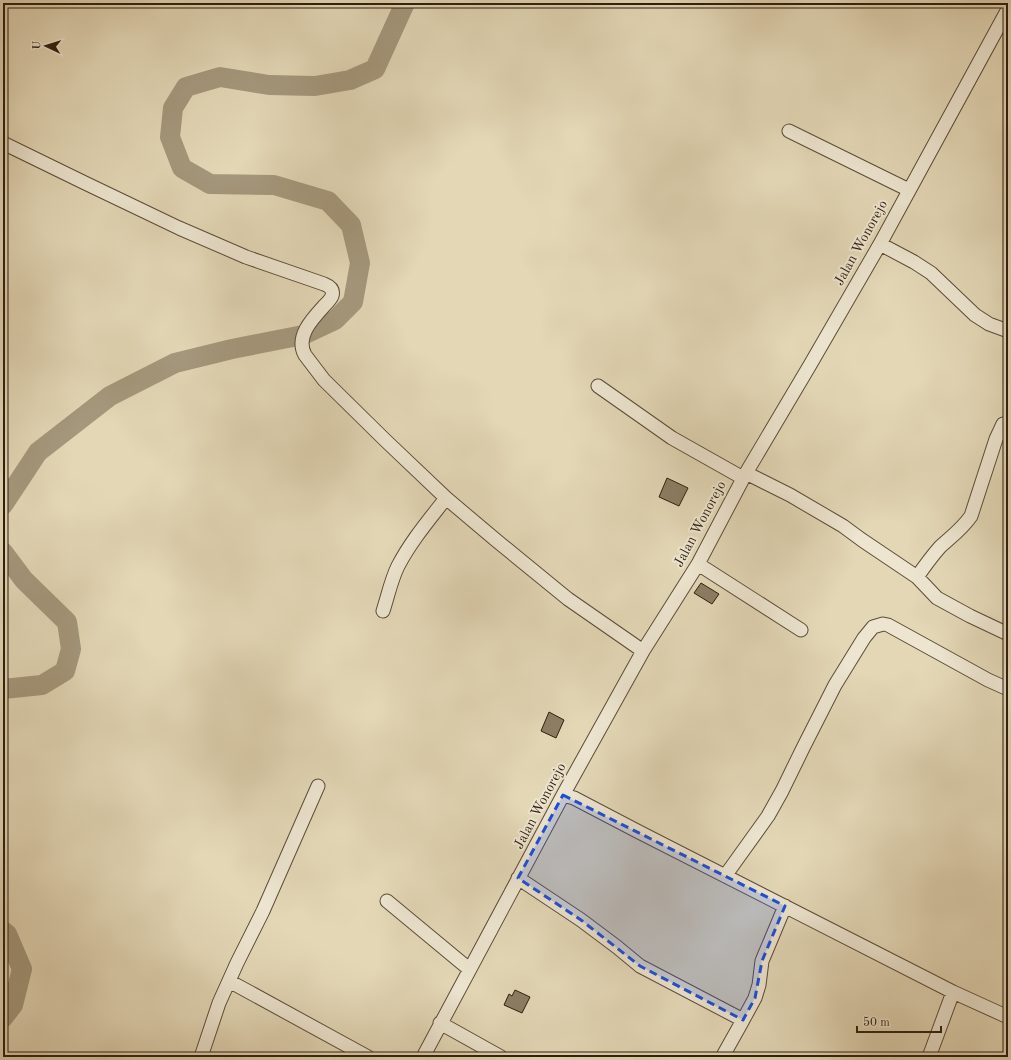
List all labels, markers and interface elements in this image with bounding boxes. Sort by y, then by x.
north arrow [26,26,66,66]
text: U [32,40,43,50]
street label: Jalan Wonorejo [832,198,890,288]
street label: Jalan Wonorejo [671,479,729,569]
street label: Jalan Wonorejo [511,761,569,851]
scale bar [857,1008,941,1034]
text: 50 m [863,1016,890,1029]

